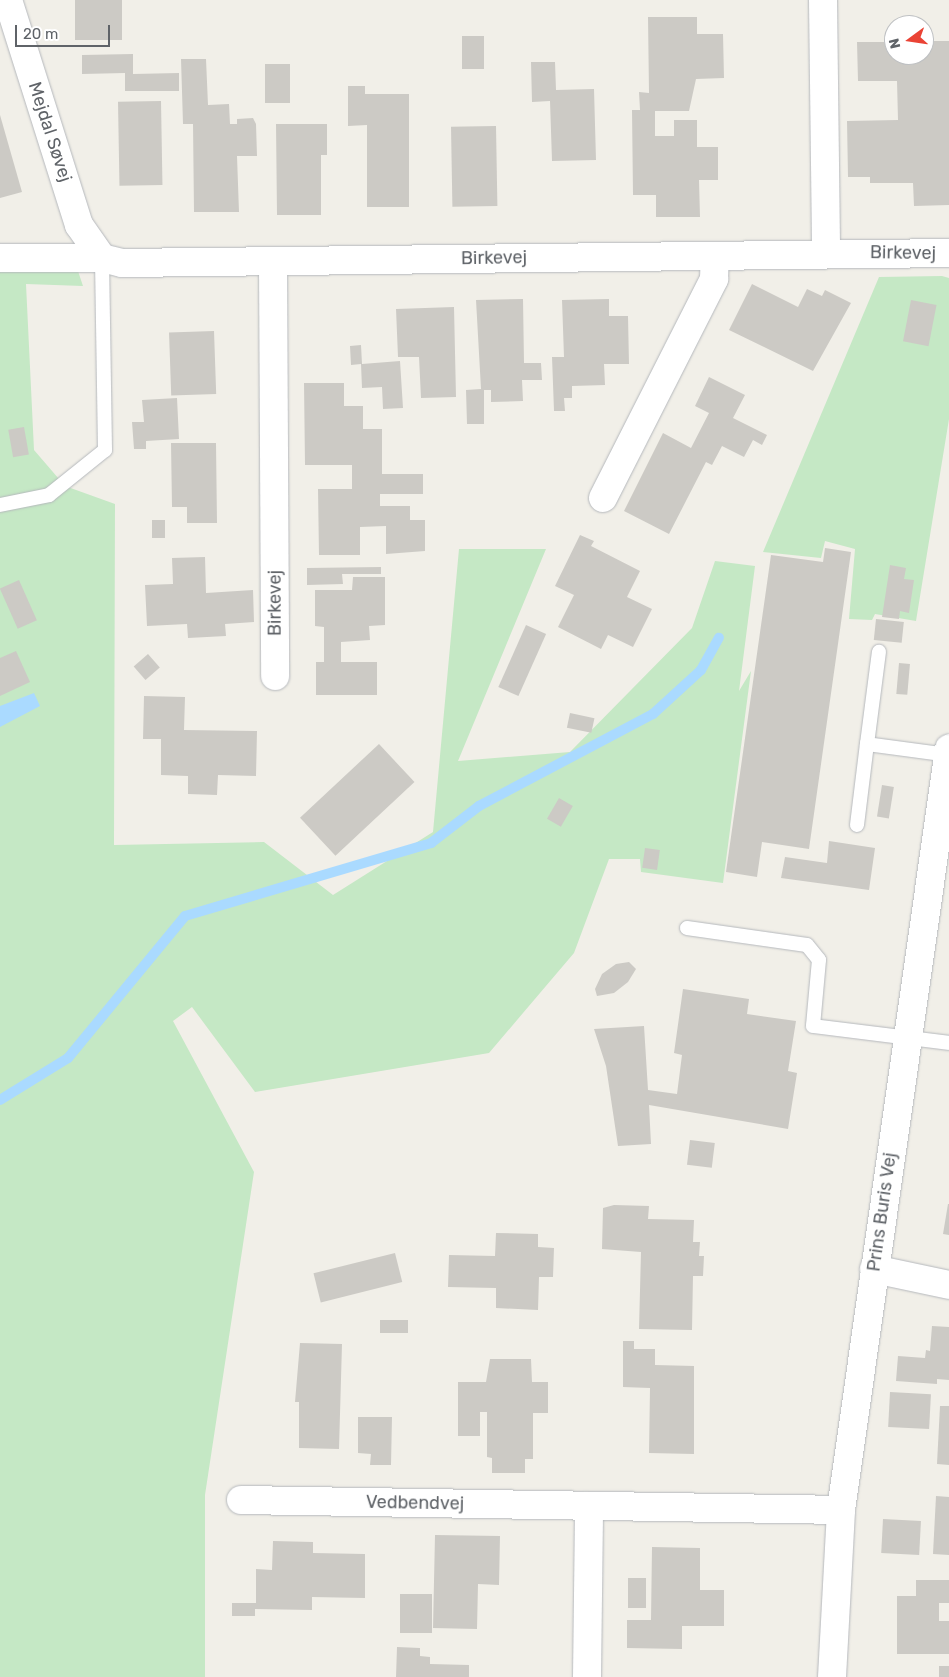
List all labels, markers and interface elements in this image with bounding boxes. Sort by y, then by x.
scale bar [18,15,112,47]
north arrow [884,15,934,65]
text: 20 m [23,25,58,43]
text: N [885,37,904,50]
street label: Mejdal Søvej [24,79,76,185]
street label: Birkevej [870,242,936,264]
street label: Birkevej [461,247,527,269]
street label: Birkevej [264,570,286,636]
street label: Prins Buris Vej [863,1151,901,1273]
street label: Vedbendvej [366,1491,464,1515]

